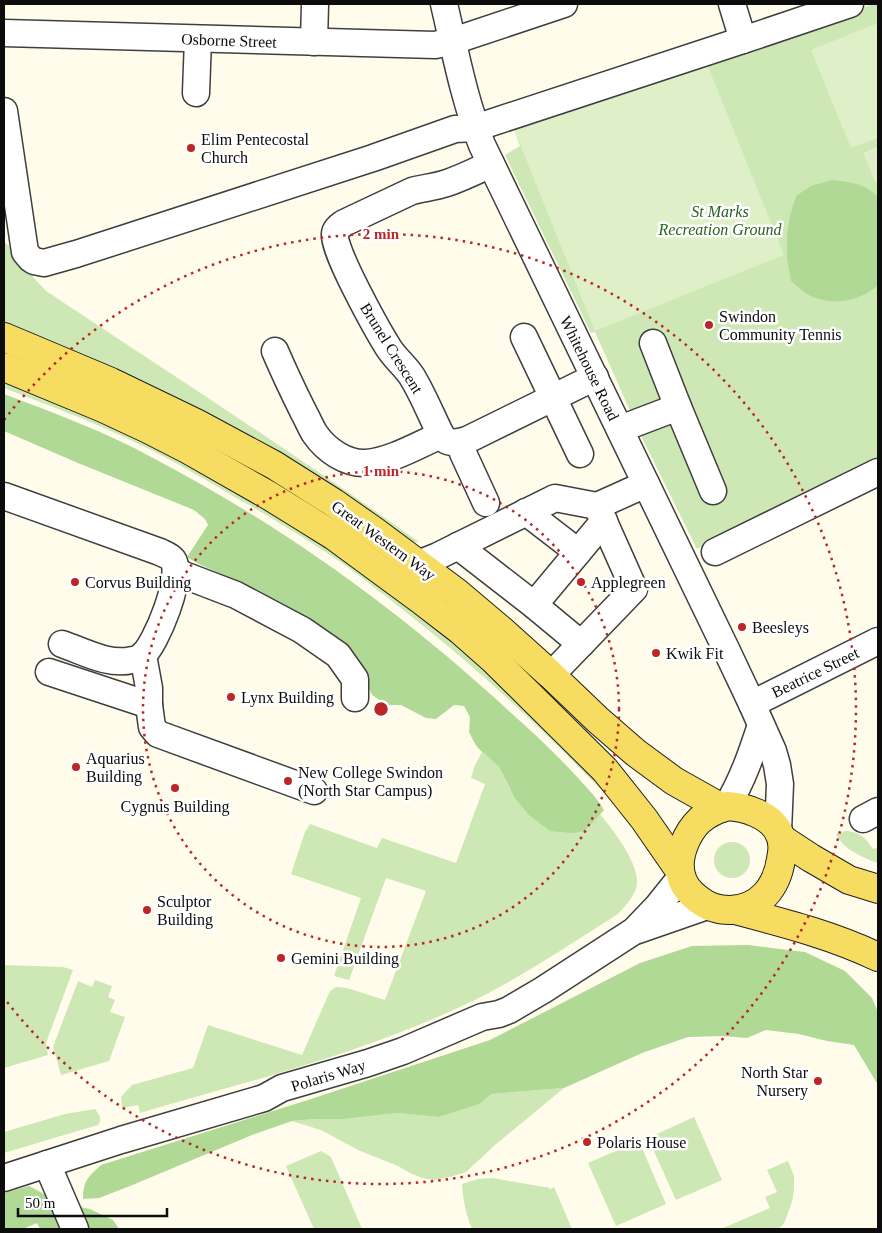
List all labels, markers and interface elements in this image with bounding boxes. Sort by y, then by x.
street label: Osborne Street [181,30,278,51]
place label: Elim Pentecostal Church [201,131,310,166]
marker: Elim Pentecostal Church [185,142,197,154]
park label: St Marks Recreation Ground [658,203,782,238]
text: 2 min [363,226,400,242]
street label: Brunel Crescent [357,300,427,397]
place label: Swindon Community Tennis [719,308,842,344]
street label: Whitehouse Road [557,313,622,423]
marker: Swindon Community Tennis [703,319,715,331]
text: 1 min [363,463,400,479]
street label: Great Western Way [328,497,439,585]
place label: Corvus Building [85,574,191,592]
place label: Applegreen [591,574,666,592]
marker: Corvus Building [69,576,81,588]
marker: Applegreen [575,576,587,588]
place label: Beesleys [752,619,809,637]
marker: Beesleys [736,621,748,633]
street label: Beatrice Street [769,644,862,701]
place label: Kwik Fit [666,645,724,662]
marker: Kwik Fit [650,647,662,659]
place label: Lynx Building [241,689,334,707]
marker: Lynx Building [225,691,237,703]
centre of rings [372,700,390,718]
place label: Aquarius Building [86,750,145,786]
marker: Aquarius Building [70,761,82,773]
place label: New College Swindon (North Star Campus) [298,764,443,800]
marker: New College Swindon (North Star Campus) [282,775,294,787]
marker: Cygnus Building [169,782,181,794]
place label: Cygnus Building [121,798,229,816]
place label: Sculptor Building [157,893,213,929]
marker: Sculptor Building [141,904,153,916]
place label: Gemini Building [291,950,399,968]
marker: Gemini Building [275,952,287,964]
street label: Polaris Way [289,1056,368,1096]
place label: North Star Nursery [741,1064,809,1100]
marker: North Star Nursery [812,1075,824,1087]
place label: Polaris House [597,1134,686,1151]
marker: Polaris House [581,1136,593,1148]
scale bar [18,1186,166,1218]
text: 50 m [25,1195,56,1211]

